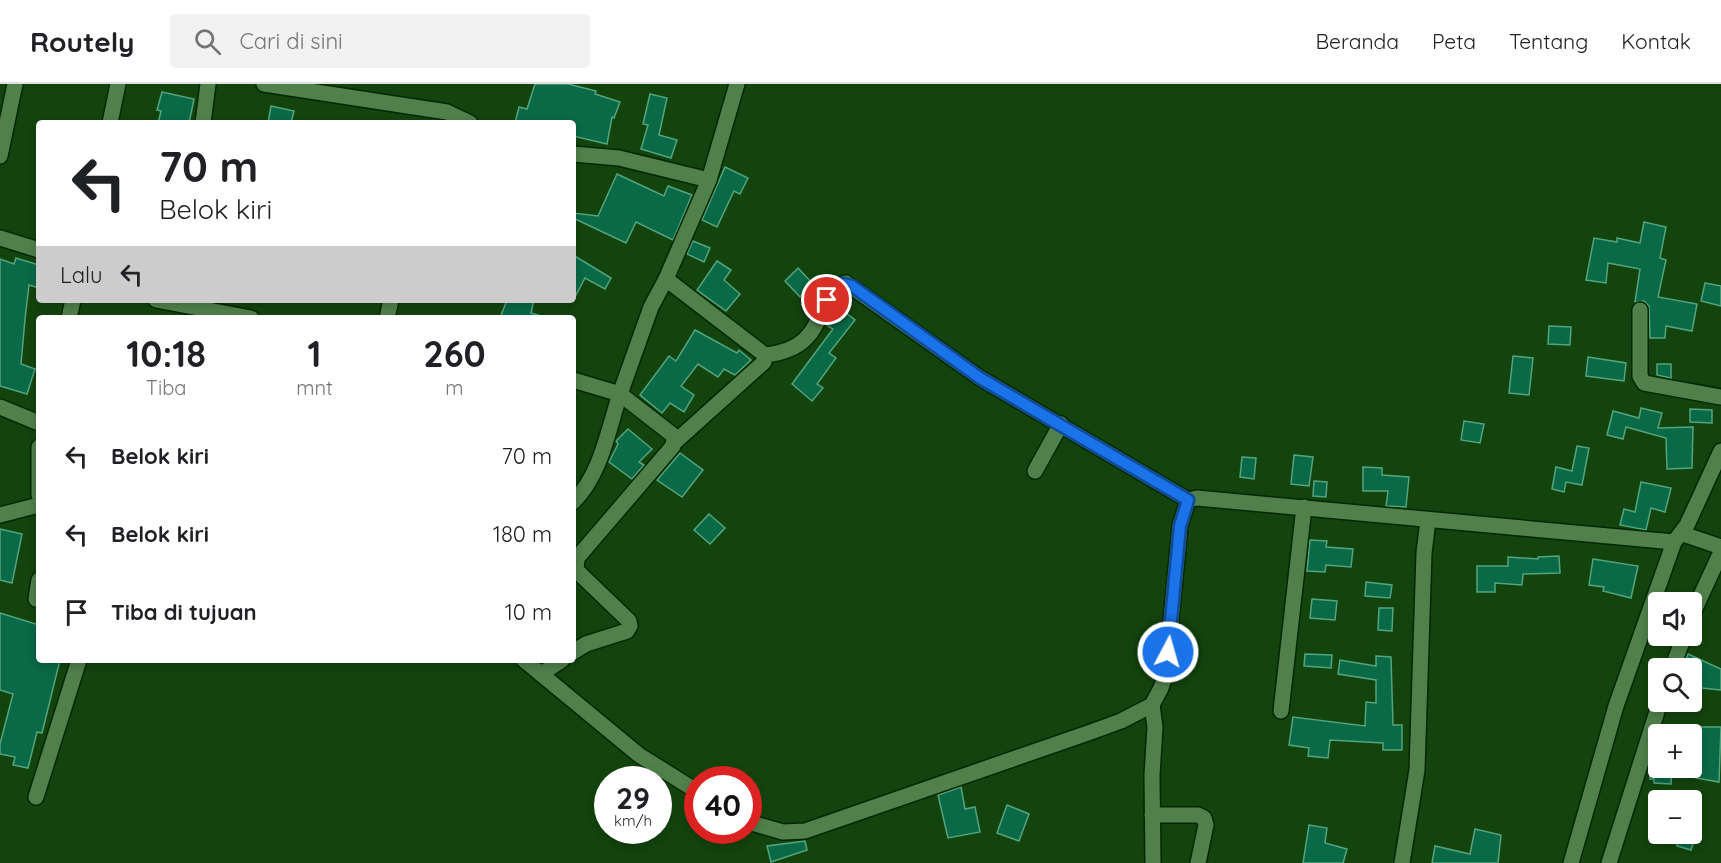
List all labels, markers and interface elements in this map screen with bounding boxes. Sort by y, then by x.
search box [170,14,590,68]
text: Routely [30,24,134,59]
icon: search [191,25,224,58]
text: Cari di sini [239,27,343,55]
text: Beranda [1315,28,1399,54]
text: Peta [1432,28,1476,54]
text: Tentang [1509,28,1588,54]
text: Kontak [1621,28,1691,54]
text: 70 m [159,140,258,193]
icon: left [60,144,138,222]
text: Belok kiri [159,192,272,226]
icon: left [115,258,148,291]
text: Lalu [60,261,103,289]
pin [801,274,852,325]
icon: arrive [810,283,843,316]
text: 10:18 [126,331,206,376]
text: 1 [308,331,322,376]
text: 260 [423,331,486,376]
text: Tiba [146,375,186,400]
text: mnt [296,375,333,400]
text: m [445,375,464,400]
icon: left [60,440,93,473]
text: Belok kiri [111,442,209,470]
text: 70 m [502,442,552,470]
icon: left [60,518,93,551]
text: Belok kiri [111,520,209,548]
text: 180 m [493,520,552,548]
map controls [1648,592,1702,844]
button: sound [1648,592,1702,646]
icon: arrive [60,596,93,629]
text: Tiba di tujuan [111,598,257,626]
text: 10 m [505,598,552,626]
position arrow [1136,620,1200,684]
button: search [1648,658,1702,712]
button: + [1648,724,1702,778]
speed limit sign: 40 [684,766,762,844]
text: 29 [616,779,650,817]
button: − [1648,790,1702,844]
text: km/h [614,811,652,830]

